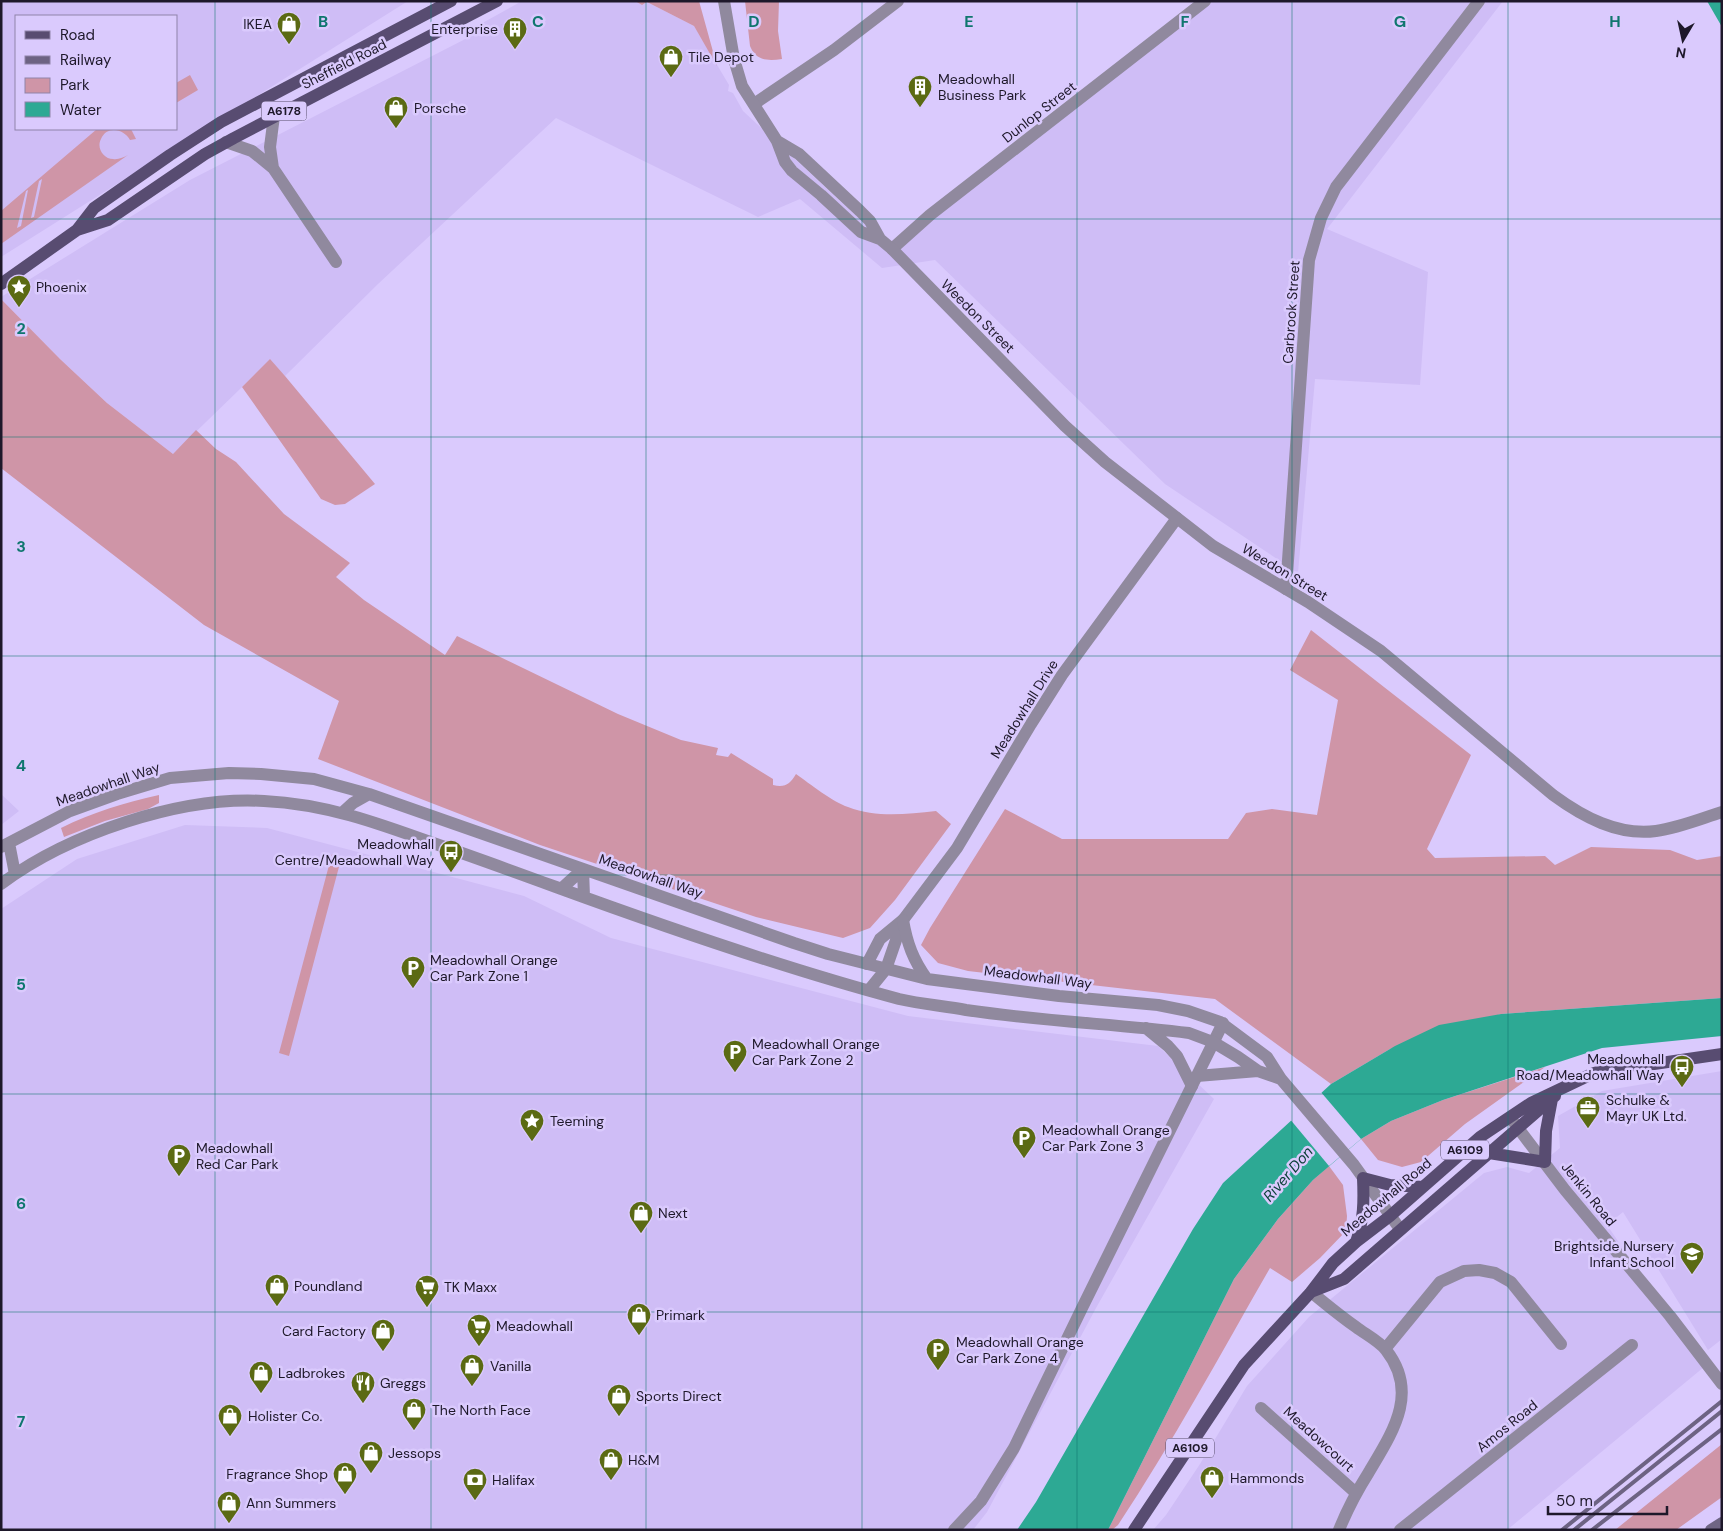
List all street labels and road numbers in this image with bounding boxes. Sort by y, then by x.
street label: Sheffield Road [299,35,389,93]
street label: Dunlop Street [998,77,1080,147]
road number: A6178 [262,102,306,120]
street label: Carbrook Street [1278,260,1304,364]
street label: Weedon Street [937,275,1019,357]
street label: Weedon Street [1239,539,1331,605]
street label: Meadowhall Drive [986,656,1062,762]
street label: Meadowhall Way [54,758,162,810]
street label: Meadowhall Way [597,850,705,902]
street label: Meadowhall Way [983,961,1093,993]
road number: A6109 [1441,1140,1489,1160]
street label: Meadowhall Road [1337,1154,1435,1240]
street label: Jenkin Road [1558,1158,1620,1230]
street label: Amos Road [1473,1396,1541,1456]
street label: Meadowcourt [1280,1402,1358,1476]
road number: A6109 [1166,1439,1214,1458]

